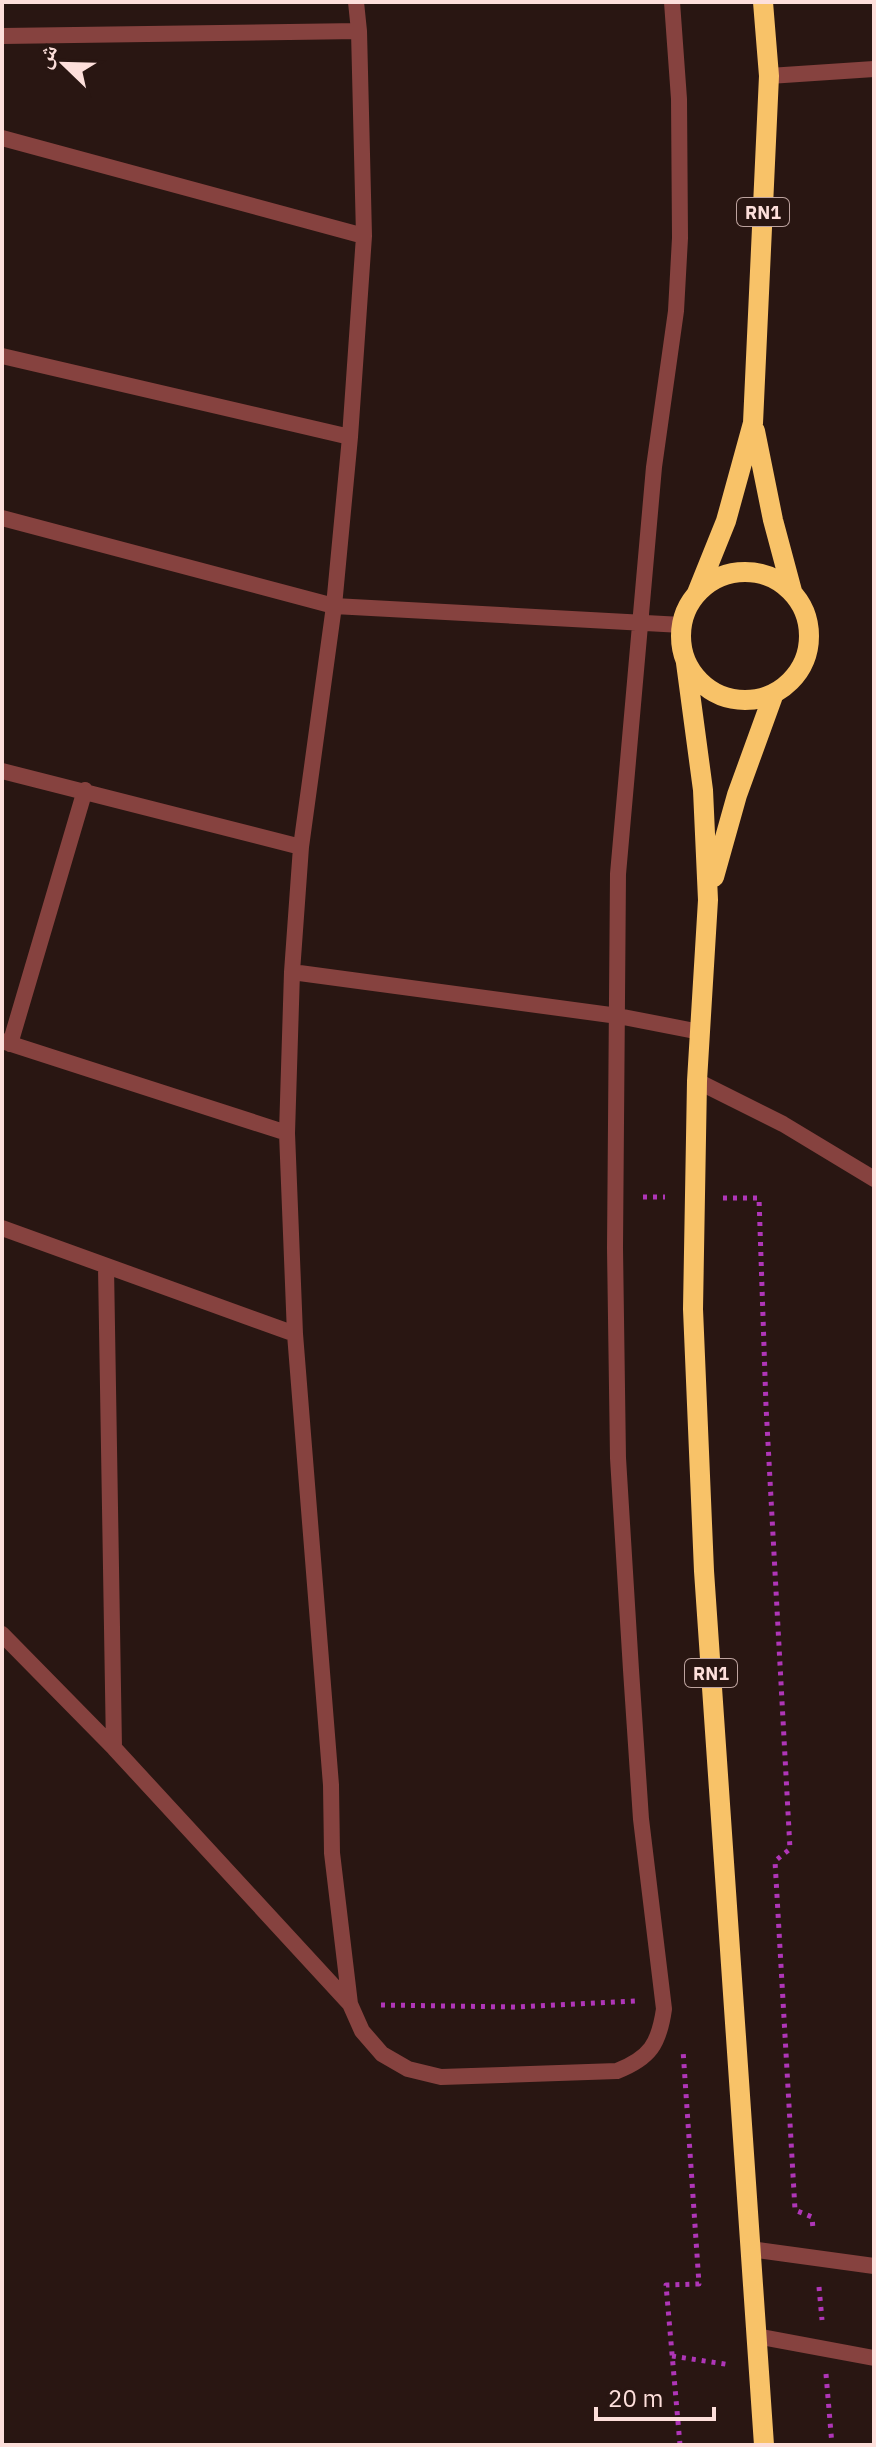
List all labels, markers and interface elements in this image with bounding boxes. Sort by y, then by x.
north arrow [24,24,104,104]
text: ش [27,40,63,72]
road number: RN1 [737,198,789,226]
road number: RN1 [685,1659,737,1687]
scale bar [596,2371,714,2421]
text: 20 m [608,2382,663,2414]

